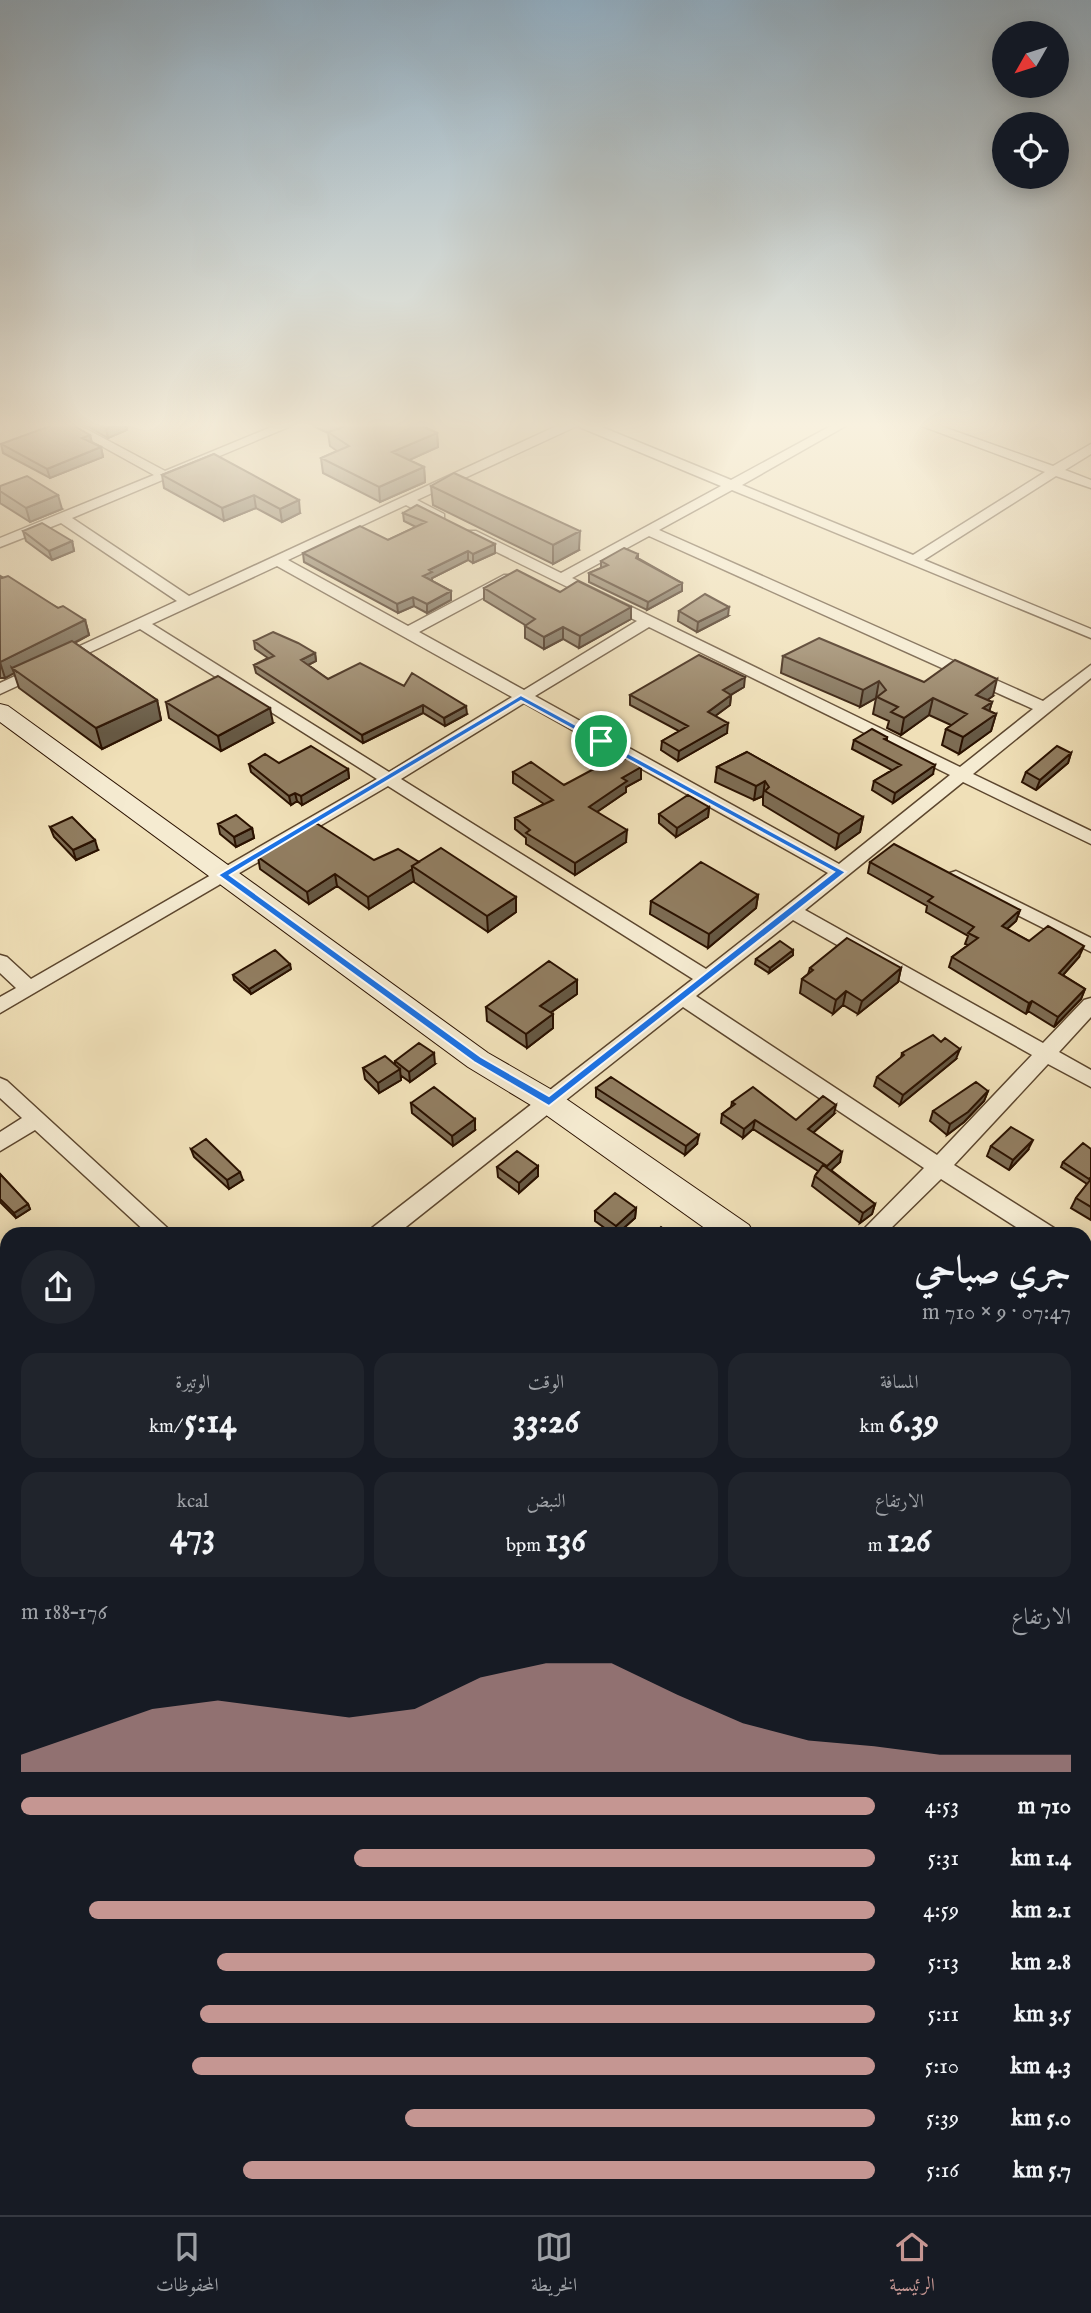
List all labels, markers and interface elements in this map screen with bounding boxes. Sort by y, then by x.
north arrow [992,21,1069,98]
map controls [992,21,1069,189]
button: locate [992,112,1069,189]
pin [571,711,631,771]
icon: arrive [582,722,620,760]
text: جري صباحي [914,1248,1071,1296]
button: share [21,1250,95,1324]
text: 07:47 · 9 × 710 m [922,1298,1071,1327]
text: الوتيرة [175,1371,210,1395]
text: الوقت [528,1371,564,1395]
text: المسافة [880,1371,919,1395]
text: 5:14 [184,1400,236,1445]
text: 33:26 [513,1400,579,1445]
text: 6.39 [889,1400,939,1445]
text: /km [149,1415,184,1439]
text: km [860,1415,889,1439]
text: kcal [177,1490,209,1514]
text: النبض [526,1490,566,1514]
text: الارتفاع [875,1490,924,1514]
text: 473 [170,1514,215,1559]
text: 136 [545,1519,586,1564]
text: 126 [887,1519,931,1564]
text: bpm [506,1534,545,1558]
text: m [868,1534,887,1558]
text: 176–188 m [21,1598,107,1627]
text: الارتفاع [1011,1603,1071,1632]
text: 4:53 [925,1792,959,1821]
text: 710 m [1018,1792,1071,1821]
text: 5:31 [927,1844,959,1873]
text: 1.4 km [1011,1844,1071,1873]
text: 4:59 [923,1896,959,1925]
text: 2.1 km [1012,1896,1071,1925]
text: 5:13 [927,1948,959,1977]
text: 2.8 km [1011,1948,1071,1977]
text: 5:11 [927,2000,959,2029]
text: 3.5 km [1014,2000,1071,2029]
text: 5:10 [925,2052,959,2081]
text: 4.3 km [1011,2052,1071,2081]
text: 5:39 [926,2104,959,2133]
text: 5.0 km [1011,2104,1071,2133]
text: 5:16 [926,2156,959,2185]
text: 5.7 km [1013,2156,1071,2185]
tab: المحفوظات [156,2228,219,2303]
tab: الخريطة [531,2228,577,2303]
tab: الرئيسية [889,2228,935,2303]

